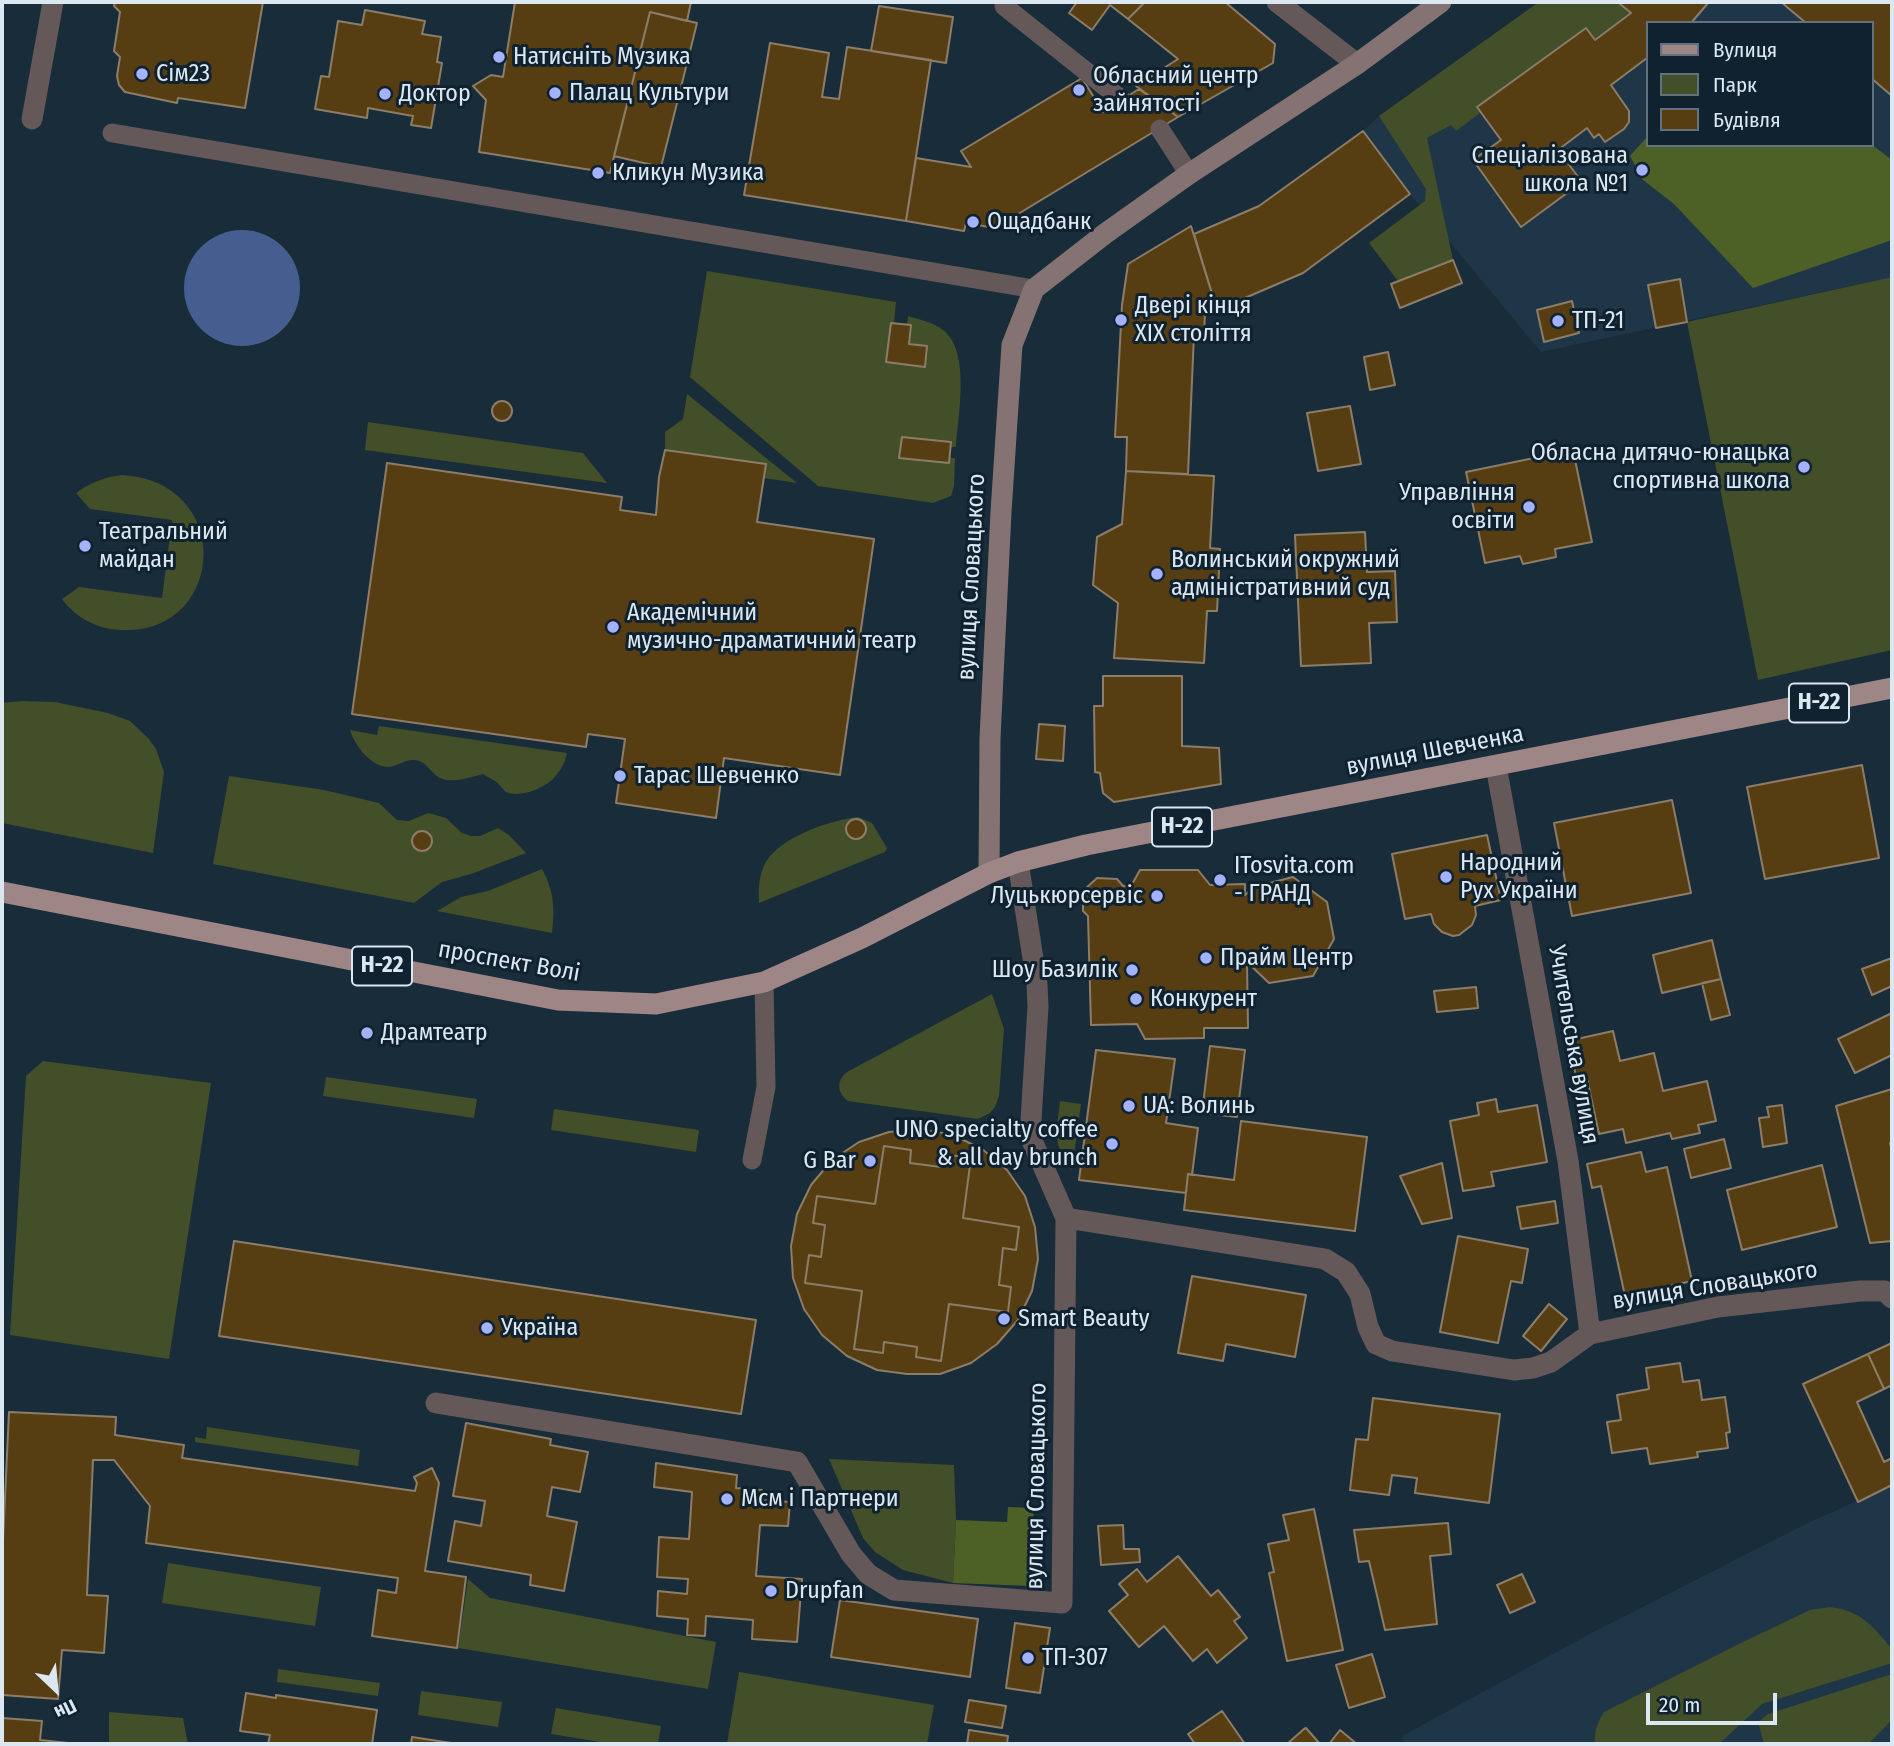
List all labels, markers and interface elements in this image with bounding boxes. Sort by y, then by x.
legend [1646,21,1873,147]
text: Вулиця [1713,37,1777,63]
place label: Натисніть Музика [513,43,691,71]
marker: Натисніть Музика [491,49,507,65]
place label: Сім23 [156,60,210,88]
place label: Обласний центр зайнятості [1093,62,1258,118]
marker: Сім23 [134,66,150,82]
text: Парк [1713,72,1757,98]
place label: Палац Культури [569,79,729,107]
place label: Доктор [399,80,471,108]
marker: Обласний центр зайнятості [1071,82,1087,98]
marker: Палац Культури [547,85,563,101]
marker: Доктор [377,86,393,102]
text: Будівля [1713,107,1781,133]
place label: Спеціалізована школа №1 [1471,142,1628,198]
place label: Кликун Музика [612,159,764,187]
marker: Спеціалізована школа №1 [1634,162,1650,178]
marker: Кликун Музика [590,165,606,181]
place label: Ощадбанк [987,208,1091,236]
marker: Ощадбанк [965,214,981,230]
place label: Двері кінця ХІХ століття [1135,292,1252,348]
place label: ТП-21 [1572,307,1624,335]
marker: Двері кінця ХІХ століття [1113,312,1129,328]
marker: ТП-21 [1550,313,1566,329]
place label: Обласна дитячо-юнацька спортивна школа [1531,439,1790,495]
marker: Обласна дитячо-юнацька спортивна школа [1796,459,1812,475]
street label: вулиця Словацького [952,473,992,681]
place label: Управління освіти [1399,479,1515,535]
marker: Управління освіти [1521,499,1537,515]
place label: Театральний майдан [99,518,228,574]
marker: Театральний майдан [77,538,93,554]
place label: Волинський окружний адміністративний суд [1171,546,1400,602]
marker: Волинський окружний адміністративний суд [1149,566,1165,582]
place label: Академічний музично-драматичний театр [627,599,917,655]
marker: Академічний музично-драматичний театр [605,619,621,635]
road number: Н-22 [1789,684,1849,722]
street label: вулиця Шевченка [1344,720,1526,782]
place label: Тарас Шевченко [634,762,799,790]
marker: Тарас Шевченко [612,768,628,784]
road number: Н-22 [1152,807,1212,846]
place label: Народний Рух України [1460,849,1578,905]
place label: ITosvita.com - ГРАНД [1234,852,1355,908]
marker: Народний Рух України [1438,869,1454,885]
marker: ITosvita.com - ГРАНД [1212,872,1228,888]
place label: Луцькюрсервіс [991,882,1143,910]
marker: Луцькюрсервіс [1149,888,1165,904]
street label: проспект Волі [436,935,582,989]
street label: Учительська вулиця [1541,943,1605,1147]
place label: Прайм Центр [1220,944,1354,972]
road number: Н-22 [352,946,412,986]
marker: Прайм Центр [1198,950,1214,966]
place label: Шоу Базилік [992,956,1118,984]
marker: Шоу Базилік [1124,962,1140,978]
place label: Конкурент [1150,985,1257,1013]
marker: Конкурент [1128,991,1144,1007]
place label: Драмтеатр [381,1019,487,1047]
marker: Драмтеатр [359,1025,375,1041]
place label: UA: Волинь [1143,1092,1255,1120]
marker: UA: Волинь [1121,1098,1137,1114]
place label: UNO specialty coffee & all day brunch [895,1116,1098,1172]
marker: UNO specialty coffee & all day brunch [1104,1136,1120,1152]
place label: G Bar [803,1147,856,1175]
marker: G Bar [862,1153,878,1169]
street label: вулиця Словацького [1610,1256,1820,1316]
place label: Smart Beauty [1018,1305,1150,1333]
marker: Smart Beauty [996,1311,1012,1327]
place label: Україна [501,1314,578,1342]
marker: Україна [479,1320,495,1336]
street label: вулиця Словацького [1021,1382,1053,1590]
place label: Мсм і Партнери [741,1485,899,1513]
marker: Мсм і Партнери [719,1491,735,1507]
place label: Drupfan [785,1577,864,1605]
marker: Drupfan [763,1583,779,1599]
place label: ТП-307 [1042,1644,1108,1672]
marker: ТП-307 [1020,1650,1036,1666]
north arrow [21,1655,91,1725]
scale bar [1649,1680,1780,1724]
text: 20 m [1659,1692,1700,1718]
text: Пн [51,1694,80,1724]

